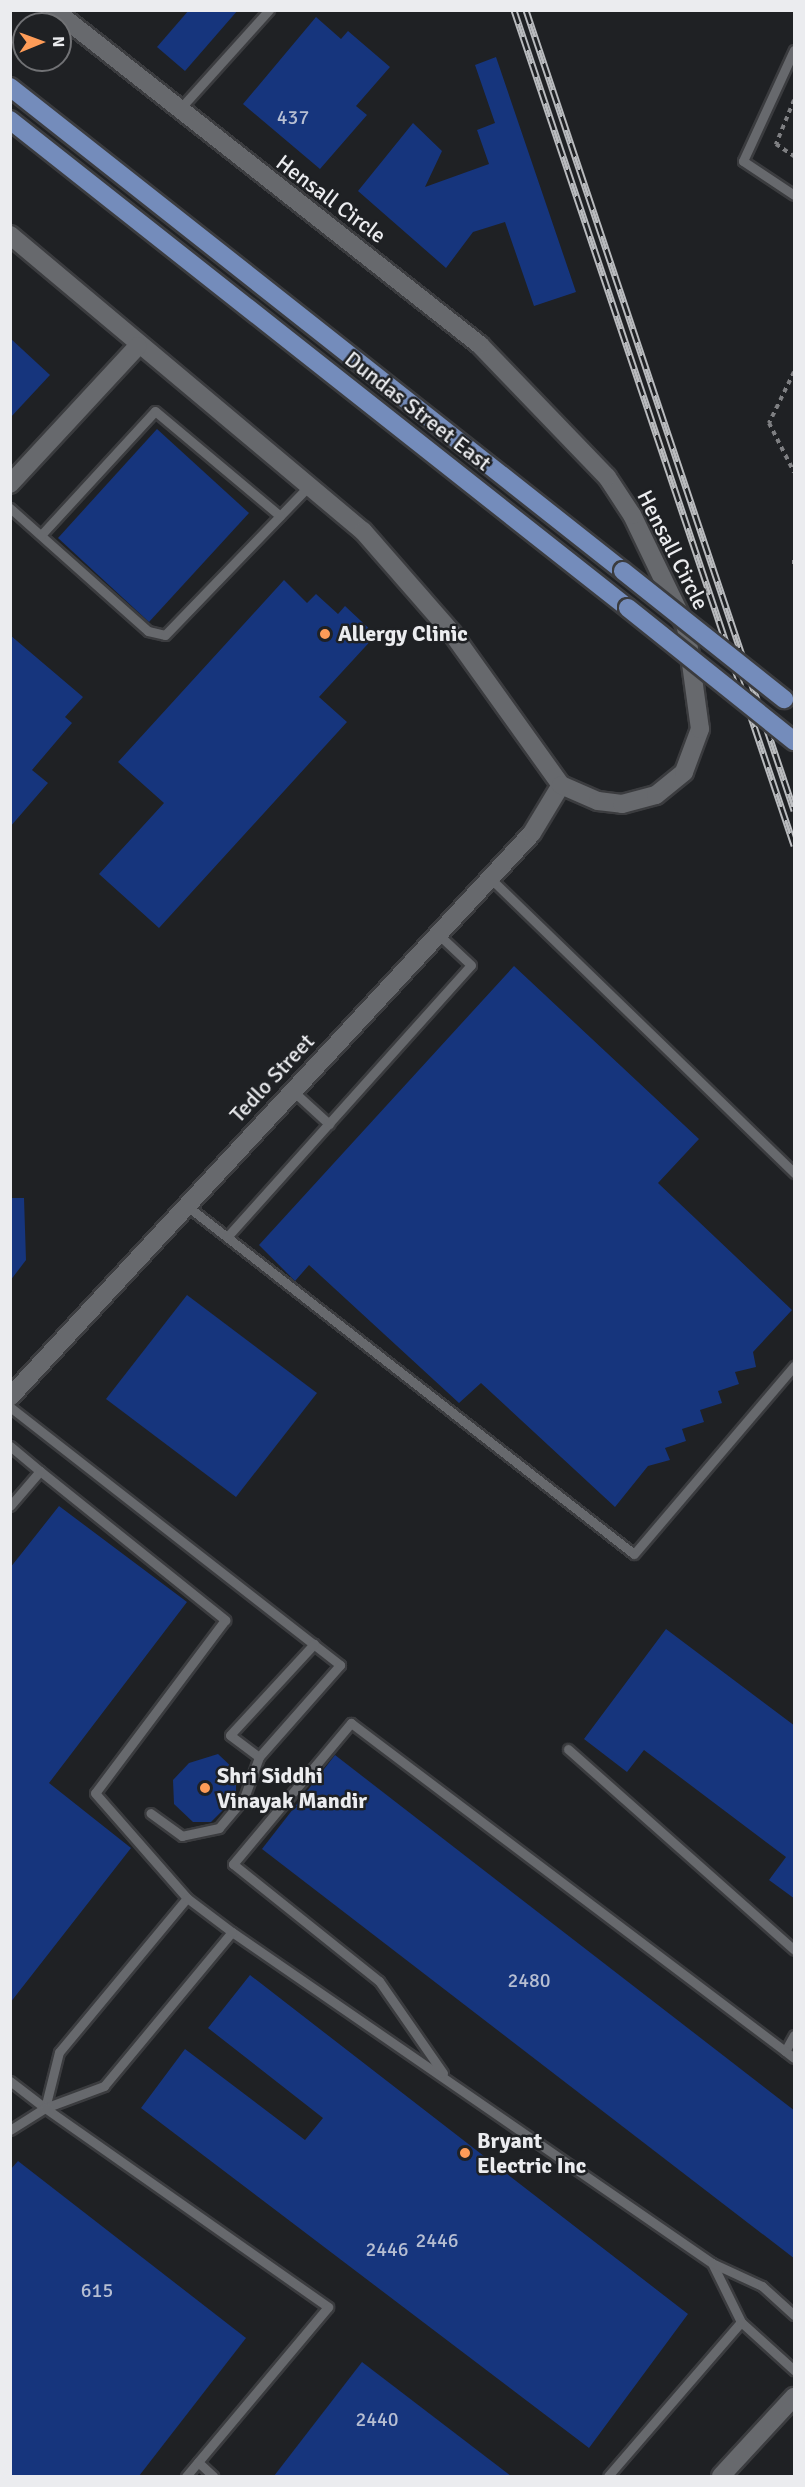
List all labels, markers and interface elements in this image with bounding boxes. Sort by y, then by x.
north arrow [12,12,72,72]
text: N [48,36,68,47]
house number: 437 [277,105,309,129]
street label: Hensall Circle [271,149,391,249]
street label: Dundas Street East [340,346,496,476]
street label: Hensall Circle [632,486,714,614]
place label: Allergy Clinic [338,621,468,647]
marker: Allergy Clinic [316,625,334,643]
street label: Tedlo Street [224,1028,320,1128]
place label: Shri Siddhi Vinayak Mandir [217,1762,367,1814]
marker: Shri Siddhi Vinayak Mandir [198,1781,212,1795]
house number: 2480 [507,1968,551,1992]
place label: Bryant Electric Inc [477,2127,586,2178]
marker: Bryant Electric Inc [458,2146,472,2160]
house number: 2446 [415,2228,459,2252]
house number: 2446 [365,2237,409,2261]
house number: 615 [81,2278,113,2302]
house number: 2440 [355,2407,399,2431]

